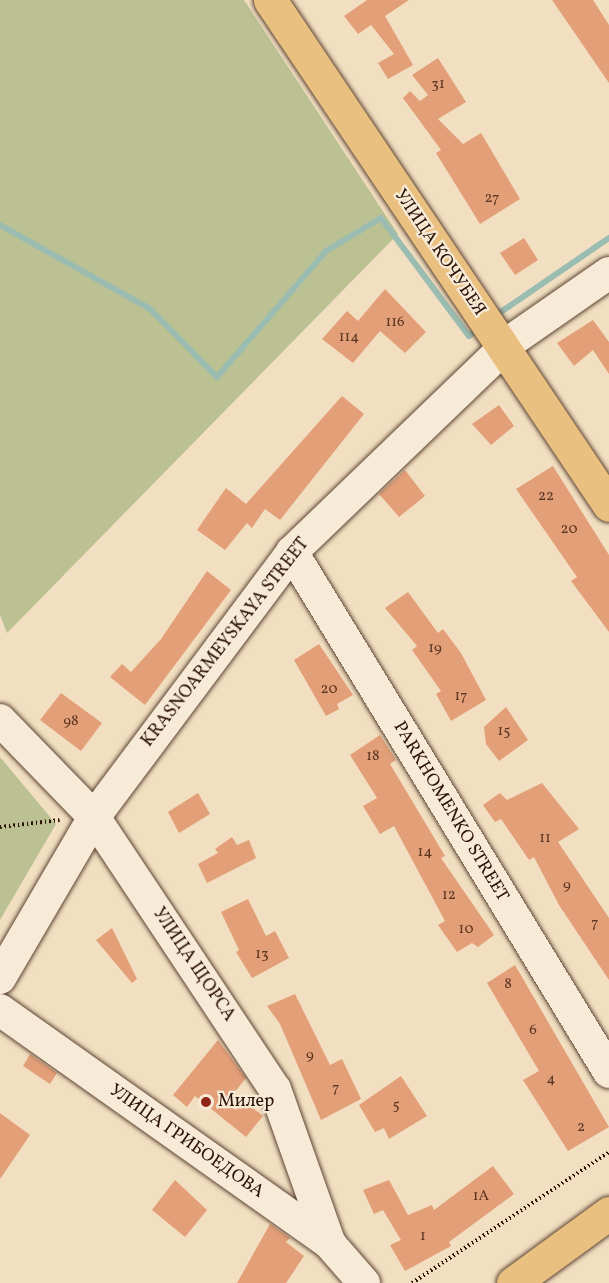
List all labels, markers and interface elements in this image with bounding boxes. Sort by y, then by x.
house number: 31 [431,76,445,94]
street label: УЛИЦА КОЧУБЕЯ [389,186,489,320]
house number: 27 [485,190,499,208]
house number: 116 [385,314,405,332]
house number: 114 [339,329,359,347]
house number: 22 [538,488,554,506]
house number: 20 [561,521,577,539]
street label: KRASNOARMEYSKAYA STREET [138,534,314,752]
house number: 19 [428,640,442,658]
house number: 20 [321,681,337,699]
house number: 17 [454,688,468,706]
house number: 98 [63,713,79,731]
street label: PARKHOMENKO STREET [388,718,512,906]
house number: 15 [497,723,511,741]
house number: 18 [366,748,380,766]
house number: 11 [539,830,551,848]
house number: 14 [418,844,432,862]
house number: 9 [563,877,571,895]
house number: 12 [442,887,456,905]
street label: УЛИЦА ЩОРСА [147,904,239,1026]
house number: 7 [591,915,599,933]
house number: 10 [459,921,473,939]
house number: 13 [255,946,269,964]
house number: 8 [504,976,512,994]
house number: 6 [529,1022,537,1040]
house number: 9 [306,1047,314,1065]
house number: 4 [547,1071,555,1089]
street label: УЛИЦА ГРИБОЕДОВА [104,1080,268,1204]
house number: 7 [332,1080,340,1098]
place label: Милер [218,1091,274,1113]
marker: Милер [199,1095,213,1109]
house number: 5 [392,1097,400,1115]
house number: 2 [577,1119,585,1137]
house number: 1А [473,1188,489,1206]
house number: 1 [420,1228,426,1246]

